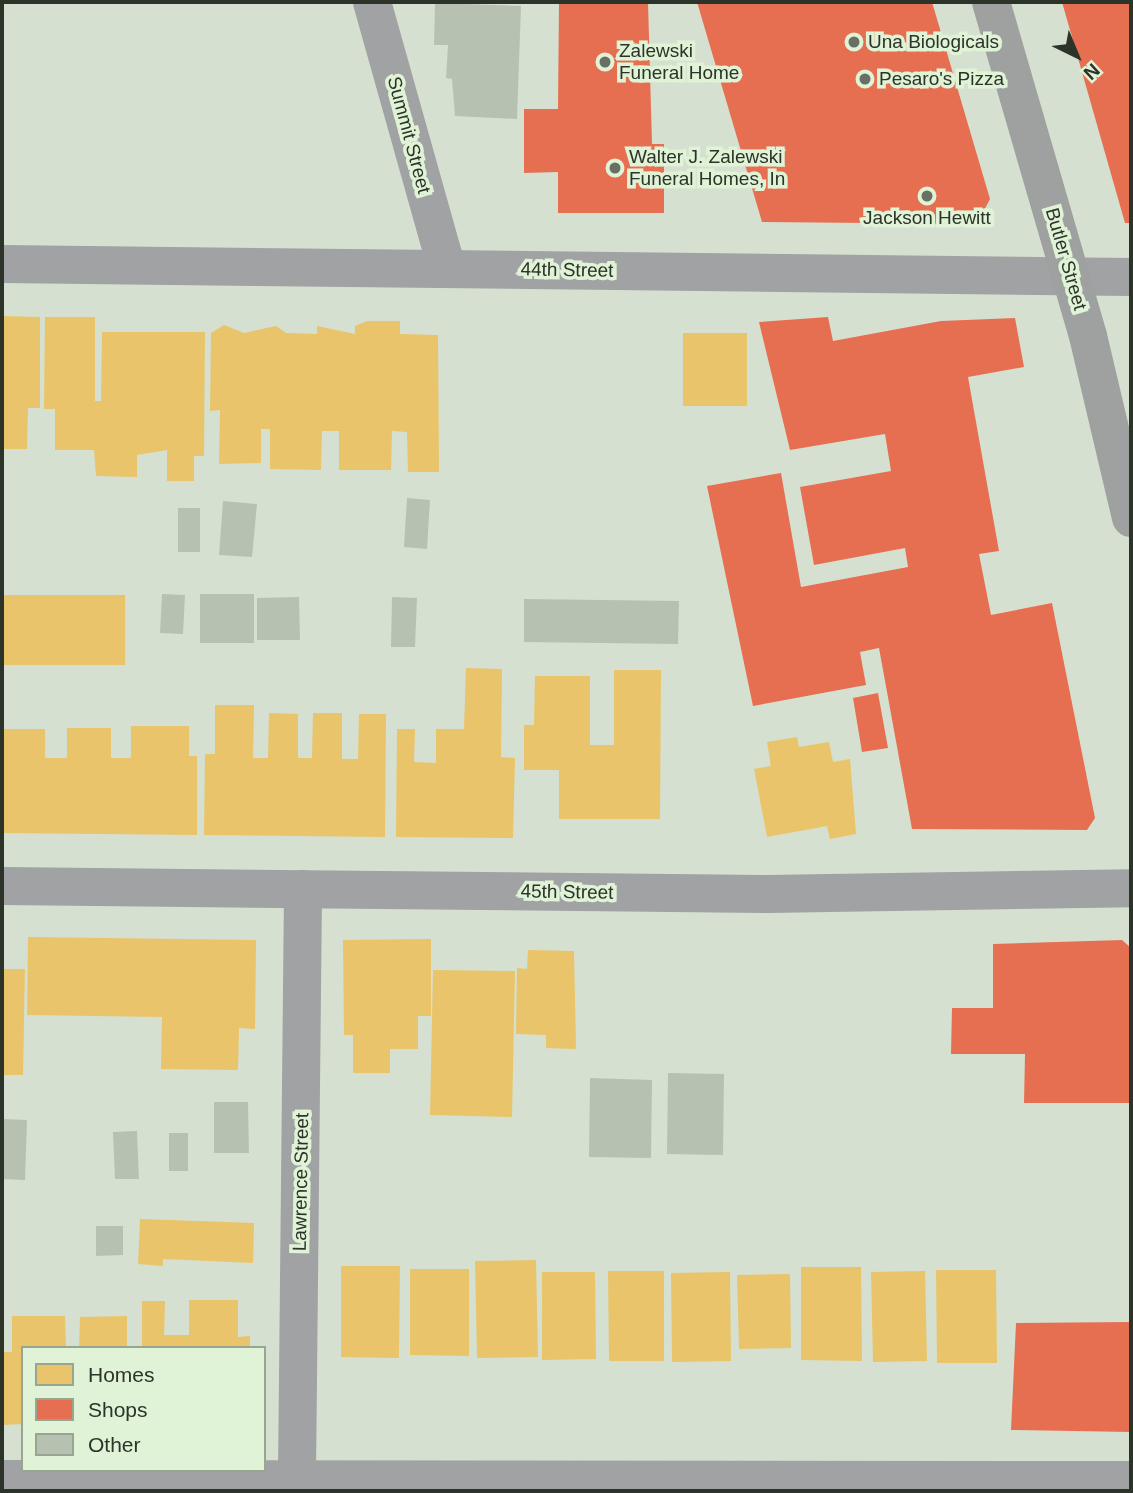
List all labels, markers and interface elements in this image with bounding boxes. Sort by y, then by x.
north arrow [1042,21,1112,91]
place label: Una Biologicals [868,31,999,53]
marker: Una Biologicals [846,34,862,50]
place label: Zalewski Funeral Home [619,40,739,84]
marker: Zalewski Funeral Home [597,54,613,70]
text: N [1079,59,1104,84]
place label: Pesaro's Pizza [879,68,1004,90]
marker: Pesaro's Pizza [857,71,873,87]
street label: Summit Street [382,74,436,196]
place label: Walter J. Zalewski Funeral Homes, In [629,146,785,190]
marker: Walter J. Zalewski Funeral Homes, In [607,160,623,176]
marker: Jackson Hewitt [919,188,935,204]
street label: Butler Street [1040,205,1092,313]
place label: Jackson Hewitt [863,207,991,229]
street label: 44th Street [520,258,614,282]
street label: 45th Street [520,880,614,904]
street label: Lawrence Street [288,1113,314,1251]
legend [21,1346,266,1472]
text: Homes [88,1363,155,1386]
text: Shops [88,1398,148,1421]
text: Other [88,1433,141,1456]

